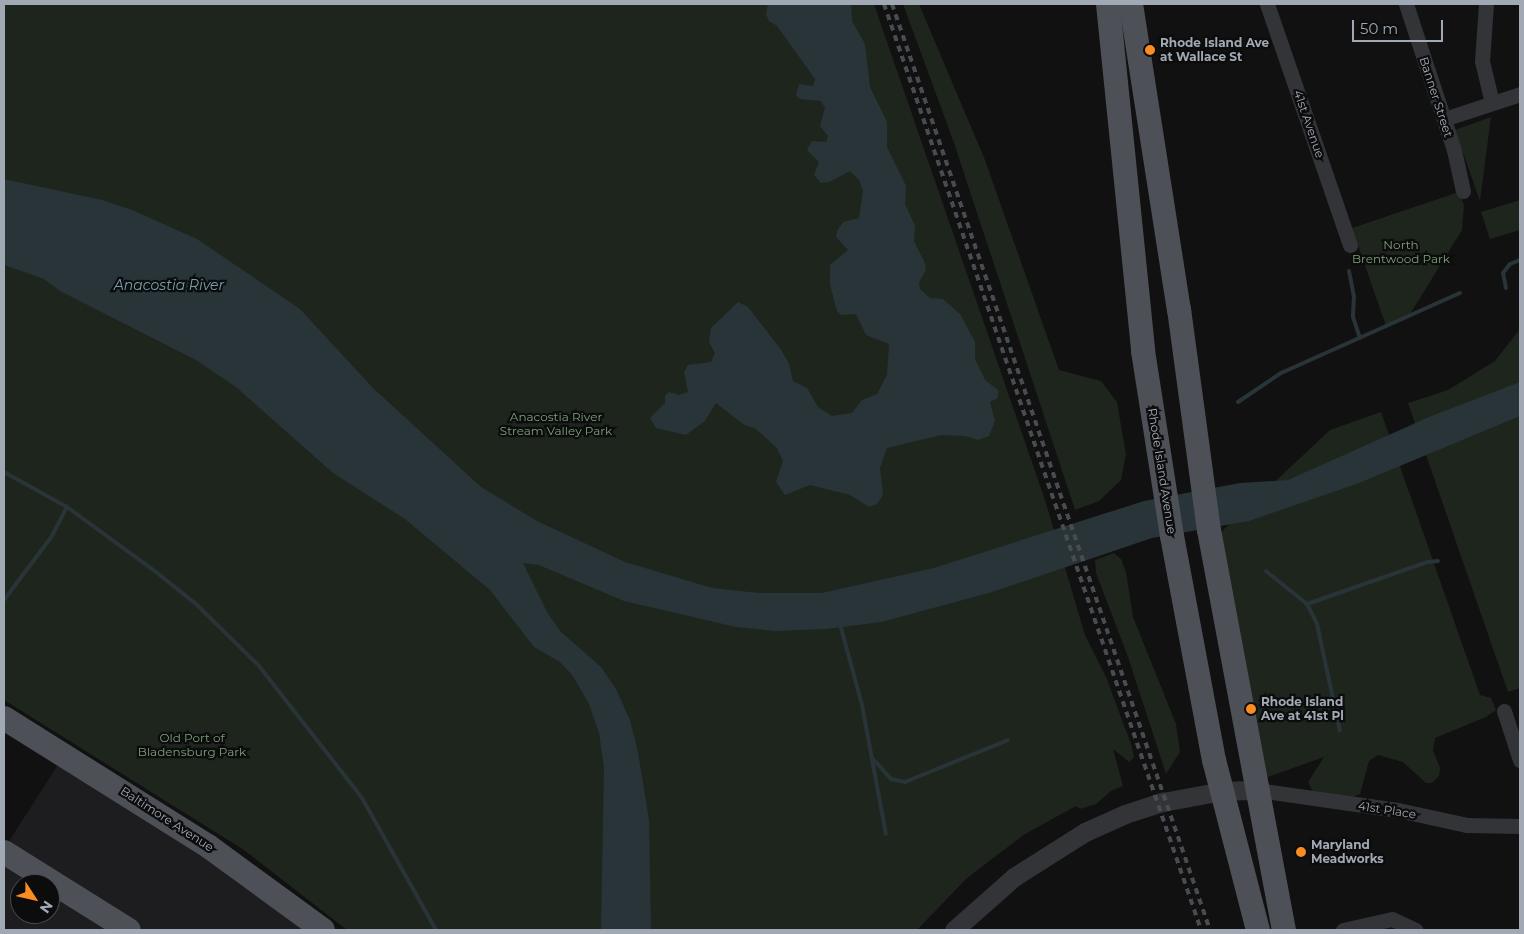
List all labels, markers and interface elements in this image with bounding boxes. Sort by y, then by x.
scale bar [1354,10,1445,42]
text: 50 m [1360,19,1398,38]
place label: Rhode Island Ave at Wallace St [1160,36,1269,64]
marker: Rhode Island Ave at Wallace St [1144,44,1156,56]
street label: Banner Street [1416,55,1456,139]
street label: 41st Avenue [1291,88,1327,160]
park label: North Brentwood Park [1352,238,1450,266]
water label: Anacostia River [114,277,224,293]
street label: Rhode Island Avenue [1145,407,1179,535]
park label: Anacostia River Stream Valley Park [500,410,612,438]
place label: Rhode Island Ave at 41st Pl [1261,695,1344,723]
marker: Rhode Island Ave at 41st Pl [1245,703,1257,715]
park label: Old Port of Bladensburg Park [138,731,246,759]
street label: Baltimore Avenue [118,784,216,854]
street label: 41st Place [1357,798,1417,822]
place label: Maryland Meadworks [1311,838,1384,866]
marker: Maryland Meadworks [1295,846,1307,858]
north arrow [10,874,60,924]
text: N [36,897,57,917]

